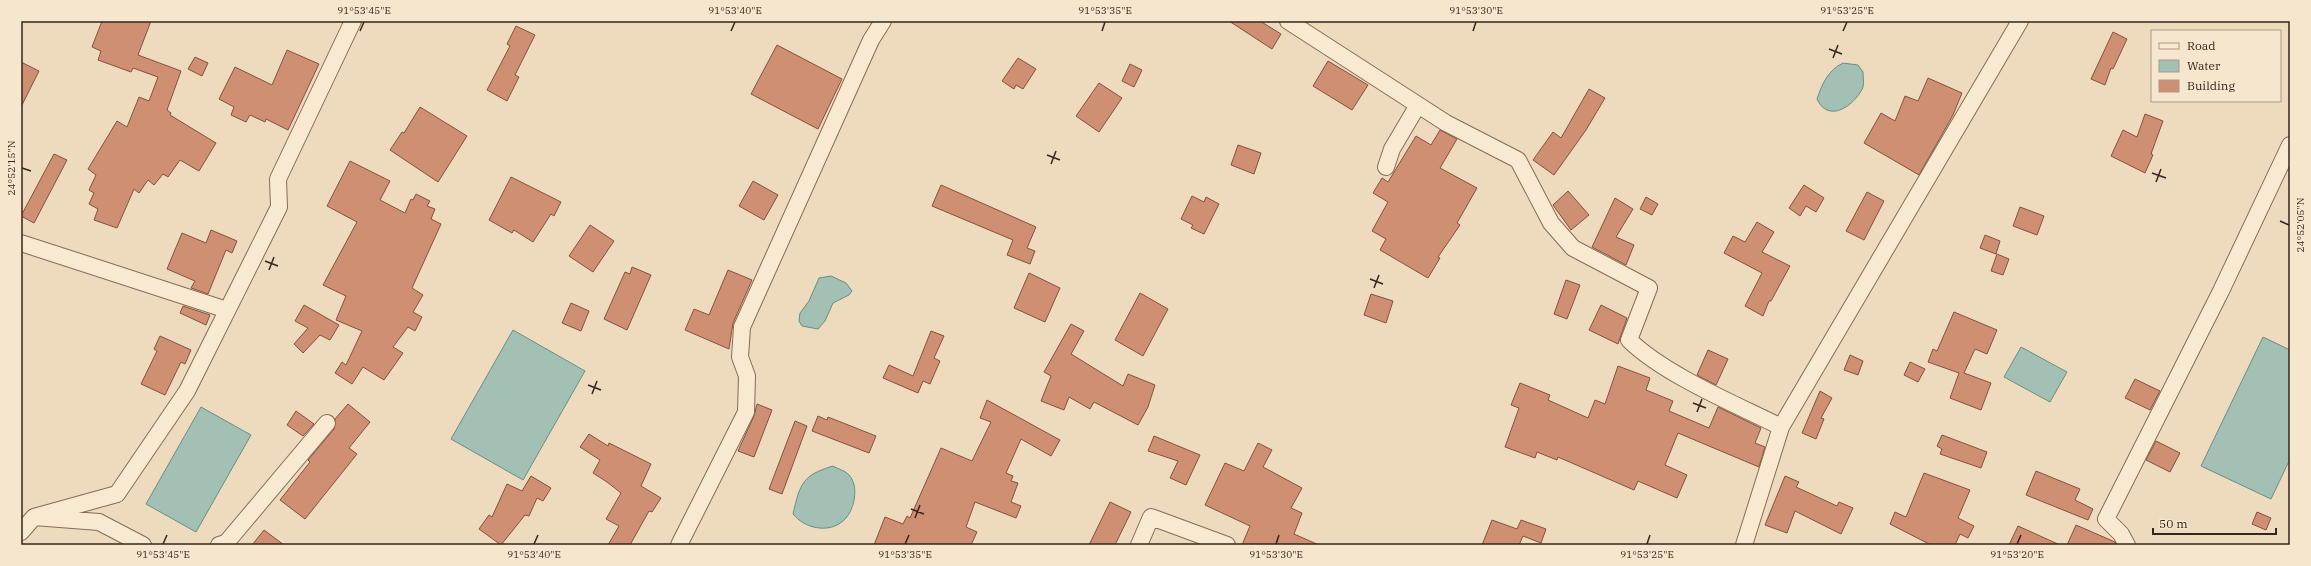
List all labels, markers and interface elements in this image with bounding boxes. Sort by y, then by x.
text: 91°53'45"E [337,4,391,17]
text: 91°53'40"E [708,4,762,17]
text: 91°53'35"E [1078,4,1132,17]
text: 91°53'30"E [1449,4,1503,17]
text: 91°53'25"E [1820,4,1874,17]
legend [2151,30,2281,102]
text: Road [2187,38,2216,53]
text: Water [2187,58,2221,73]
text: Building [2187,78,2235,93]
text: 24°52'15"N [5,140,18,196]
text: 24°52'05"N [2294,197,2307,253]
scale bar [2153,510,2276,536]
text: 50 m [2159,516,2188,531]
text: 91°53'45"E [136,548,190,561]
text: 91°53'40"E [507,548,561,561]
text: 91°53'35"E [878,548,932,561]
text: 91°53'30"E [1249,548,1303,561]
text: 91°53'25"E [1620,548,1674,561]
text: 91°53'20"E [1990,548,2044,561]

